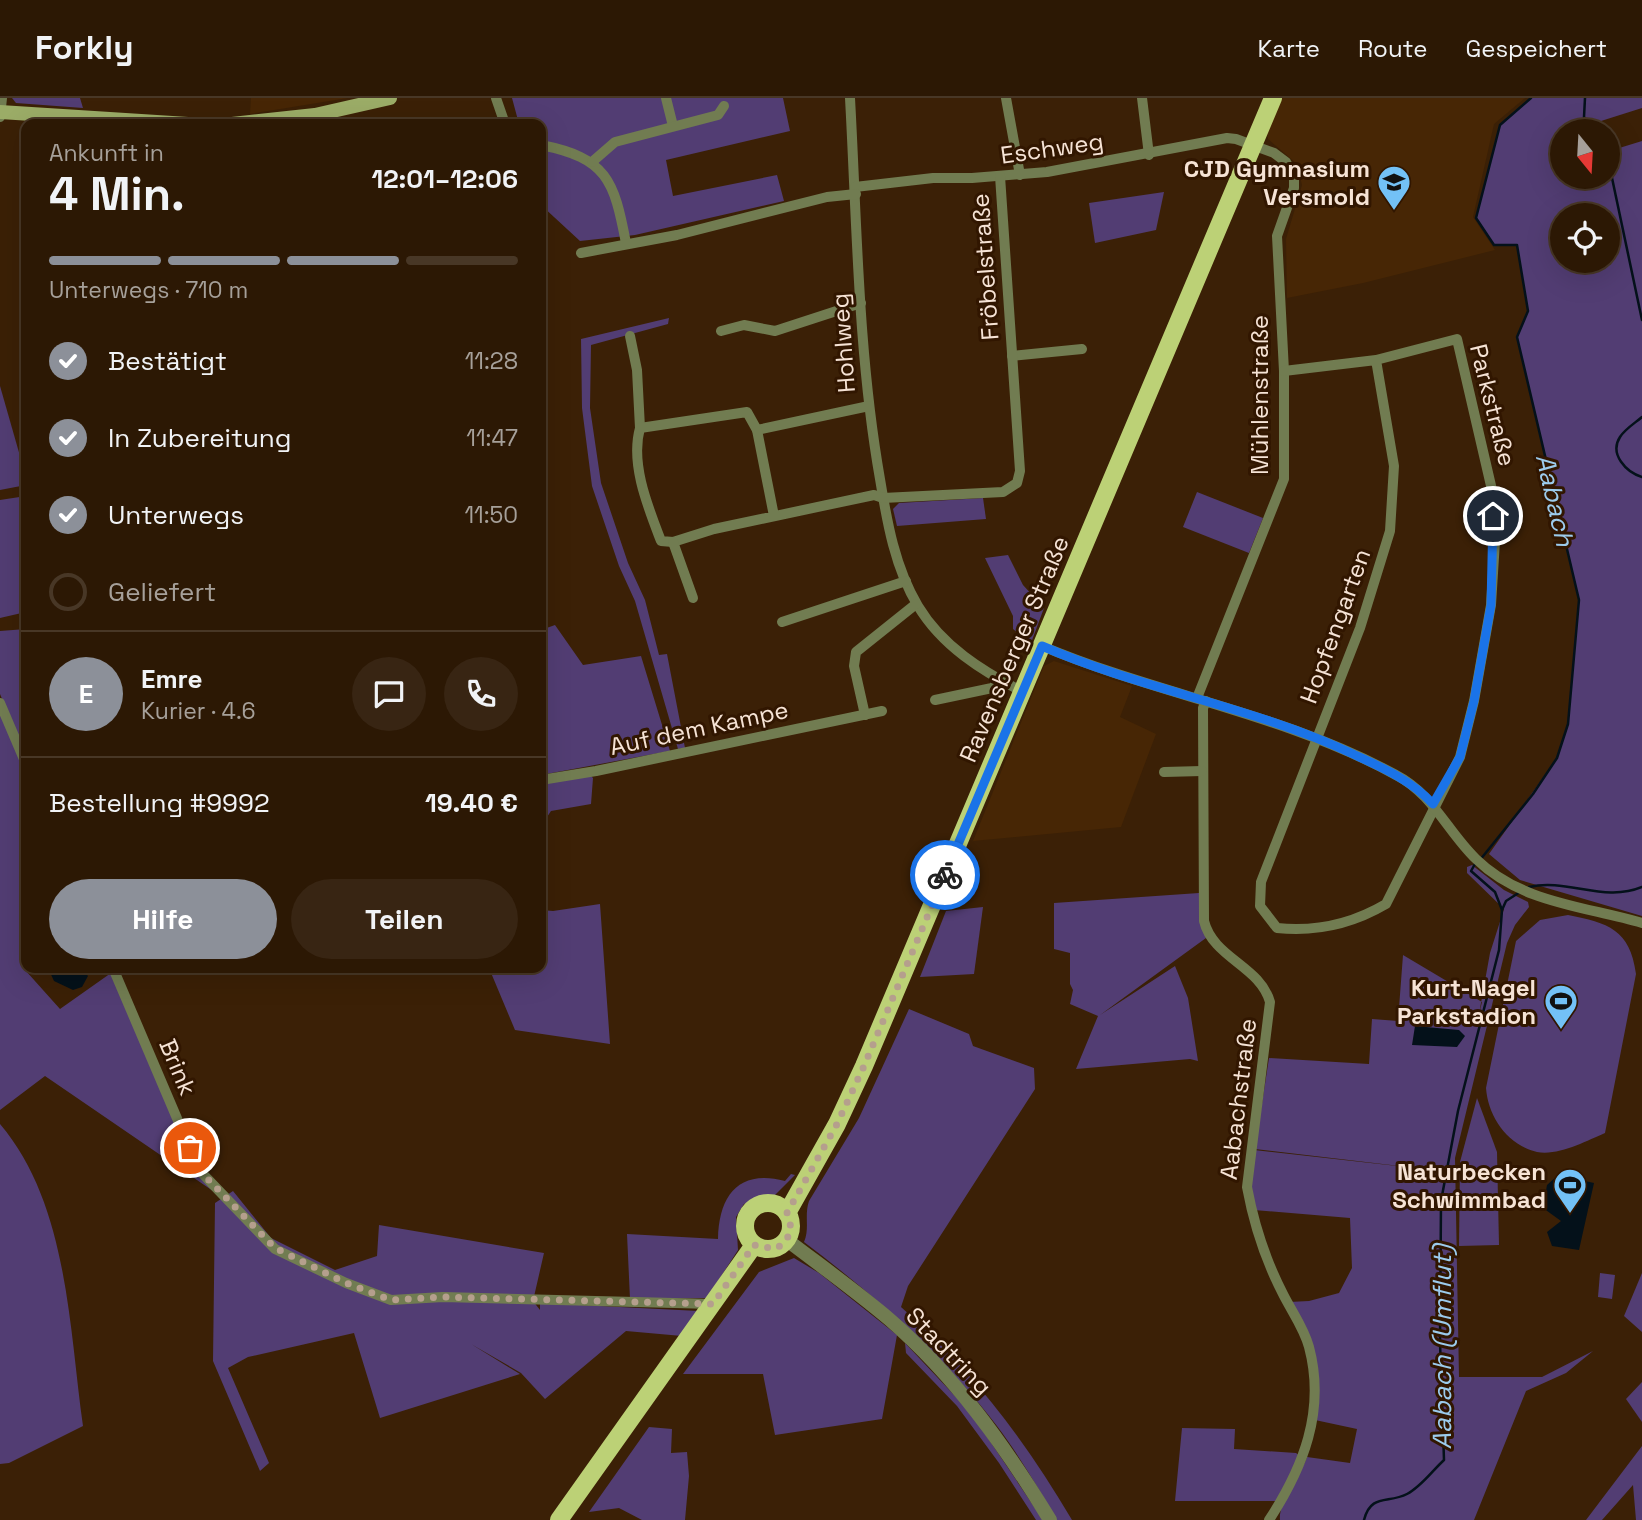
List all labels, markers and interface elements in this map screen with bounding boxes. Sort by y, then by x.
text: Forkly [35,27,133,69]
text: Karte [1258,33,1320,64]
text: Route [1358,33,1427,64]
text: Gespeichert [1465,33,1607,64]
north arrow [1550,119,1620,189]
map controls [1550,119,1620,273]
street label: Eschweg [998,125,1106,171]
text: Ankunft in [49,138,164,168]
place label: CJD Gymnasium Versmold [1184,153,1370,212]
text: 12:01–12:06 [371,162,518,196]
school or university icon: CJD Gymnasium Versmold [1375,163,1413,212]
text: 4 Min. [49,165,185,223]
street label: Fröbelstraße [964,193,1006,341]
button: locate [1550,203,1620,273]
text: Unterwegs · 710 m [49,275,248,305]
street label: Hohlweg [824,292,862,394]
street label: Mühlenstraße [1244,315,1275,475]
street label: Parkstraße [1463,341,1523,469]
icon: check [49,342,87,380]
text: Bestätigt [108,344,227,378]
text: 11:28 [465,346,518,376]
icon: check [49,419,87,457]
text: In Zubereitung [108,421,292,455]
text: 11:47 [466,423,518,453]
water label: Aabach [1528,450,1582,551]
pin [1463,486,1523,546]
icon: check [49,496,87,534]
icon: home [1474,497,1512,535]
text: Unterwegs [108,498,244,532]
text: 11:50 [464,500,518,530]
street label: Ravensberger Straße [952,531,1076,767]
street label: Hopfengarten [1293,544,1377,708]
text: Geliefert [108,575,216,609]
button: chat [352,657,426,731]
button: phone [444,657,518,731]
text: Emre [141,662,202,696]
text: E [79,677,93,711]
street label: Auf dem Kampe [607,694,791,762]
text: Kurier · 4.6 [141,696,256,726]
text: Bestellung #9992 [49,786,270,820]
text: 19.40 € [425,786,518,820]
courier [910,840,980,910]
icon: bike [926,856,964,894]
button: Hilfe [49,879,277,959]
button: Teilen [291,879,518,959]
place label: Kurt-Nagel Parkstadion [1397,972,1536,1031]
sports icon: Kurt-Nagel Parkstadion [1542,982,1580,1031]
street label: Aabachstraße [1213,1017,1263,1181]
street label: Brink [152,1034,204,1100]
pin [160,1118,220,1178]
icon: bag [171,1129,209,1167]
place label: Naturbecken Schwimmbad [1392,1156,1546,1215]
sports icon: Naturbecken Schwimmbad [1551,1166,1589,1215]
water label: Aabach (Umflut) [1425,1242,1459,1449]
street label: Stadtring [899,1300,999,1402]

